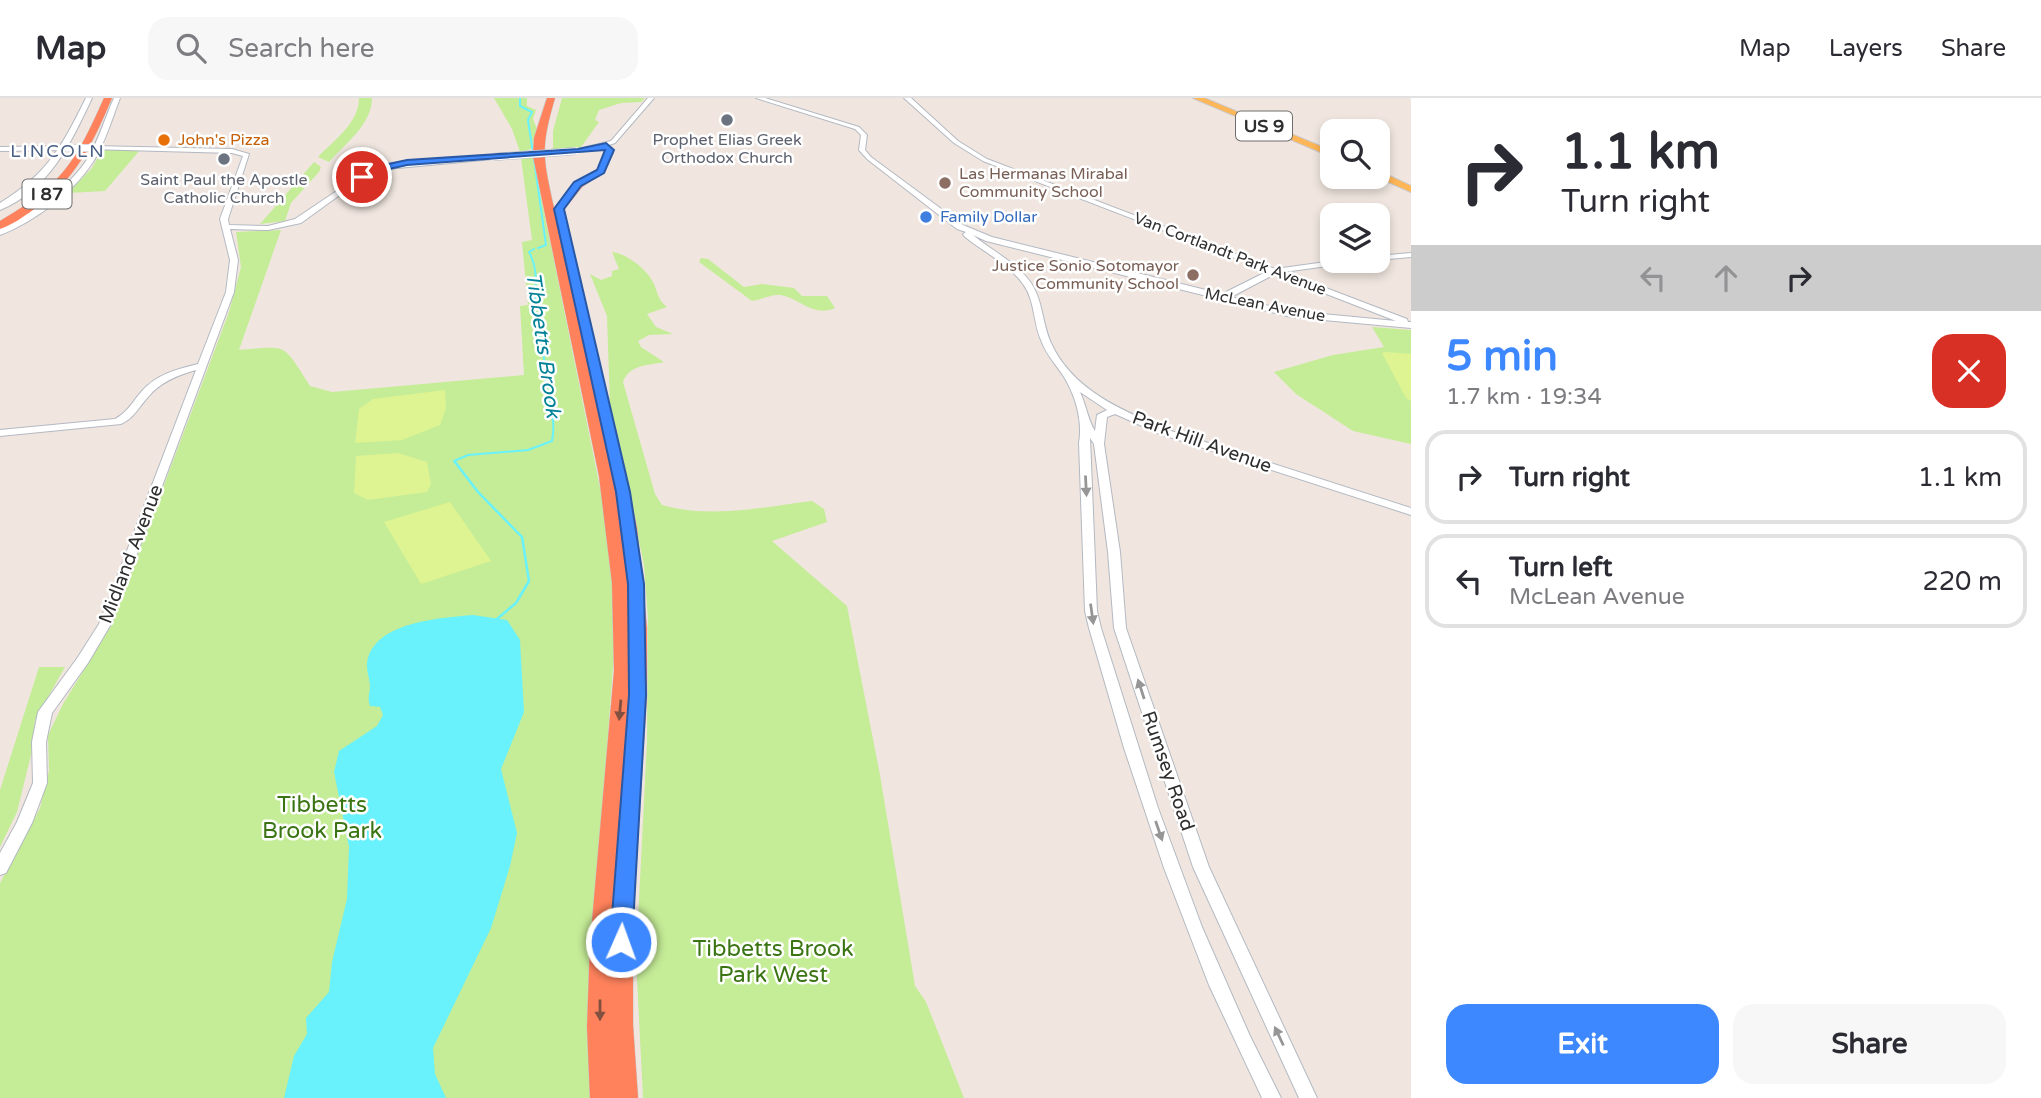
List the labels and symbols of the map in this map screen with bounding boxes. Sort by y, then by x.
road number: US 9 [1236,111,1292,140]
marker: Prophet Elias Greek Orthodox Church [719,112,735,128]
place label: John's Pizza [178,130,270,150]
place label: Prophet Elias Greek Orthodox Church [652,130,802,168]
marker: John's Pizza [156,132,172,148]
district label: LINCOLN [10,140,106,162]
pin [332,147,392,207]
marker: Saint Paul the Apostle Catholic Church [216,151,232,167]
place label: Las Hermanas Mirabal Community School [959,164,1128,202]
place label: Saint Paul the Apostle Catholic Church [140,170,308,208]
marker: Las Hermanas Mirabal Community School [937,175,953,191]
road number: I 87 [22,180,72,208]
place label: Family Dollar [940,207,1038,227]
street label: Van Cortlandt Park Avenue [1131,208,1329,300]
marker: Family Dollar [918,209,934,225]
place label: Justice Sonio Sotomayor Community School [992,256,1180,294]
marker: Justice Sonio Sotomayor Community School [1185,267,1201,283]
water label: Tibbetts Brook [520,271,566,421]
street label: McLean Avenue [1203,284,1327,326]
street label: Park Hill Avenue [1129,407,1275,477]
one-way arrow [1081,476,1092,498]
street label: Midland Avenue [94,482,168,626]
one-way arrow [1087,603,1098,625]
one-way arrow [1135,678,1145,699]
one-way arrow [614,699,625,721]
street label: Rumsey Road [1137,708,1199,834]
park label: Tibbetts Brook Park [262,791,382,845]
one-way arrow [1154,821,1165,842]
position arrow [584,905,658,979]
park label: Tibbetts Brook Park West [693,935,853,989]
one-way arrow [594,999,606,1021]
one-way arrow [1273,1026,1285,1046]

